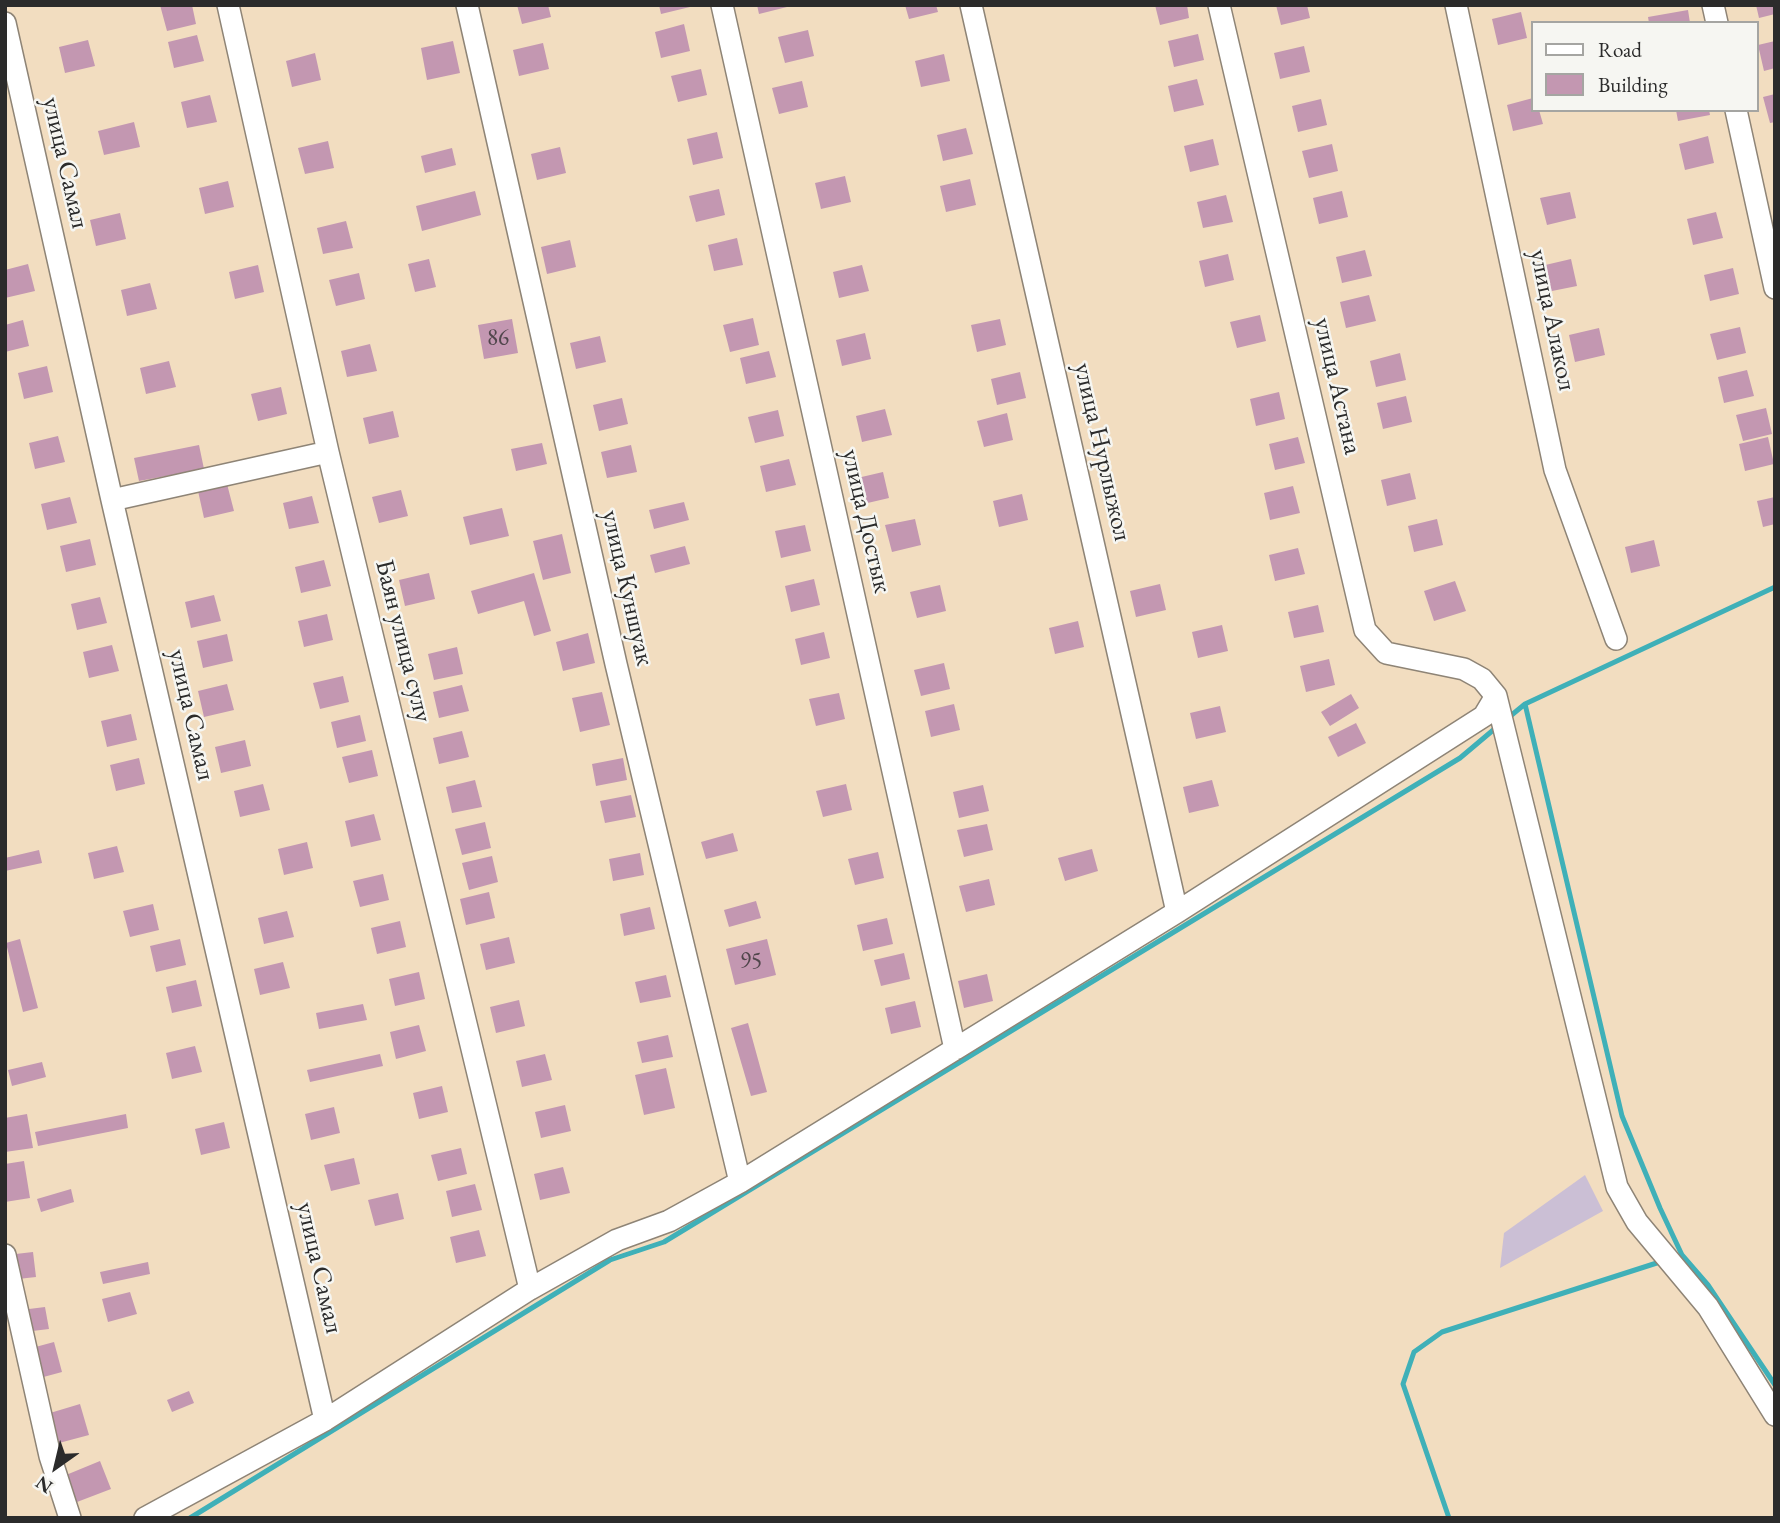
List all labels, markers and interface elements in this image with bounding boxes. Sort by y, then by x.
legend [1532,21,1759,112]
text: Road [1598,36,1642,63]
text: Building [1598,71,1668,98]
street label: улица Самал [35,94,95,232]
street label: улица Алакол [1522,247,1582,393]
street label: улица Астана [1306,315,1368,457]
house number: 86 [487,325,509,353]
street label: улица Нурлыжол [1066,360,1138,544]
street label: улица Достык [834,446,898,596]
street label: улица Куншуак [594,507,660,669]
street label: Баян улица сулу [368,556,438,726]
street label: улица Самал [161,646,221,784]
house number: 95 [740,948,762,976]
street label: улица Самал [289,1199,349,1337]
north arrow [21,1432,91,1502]
text: N [31,1470,57,1499]

